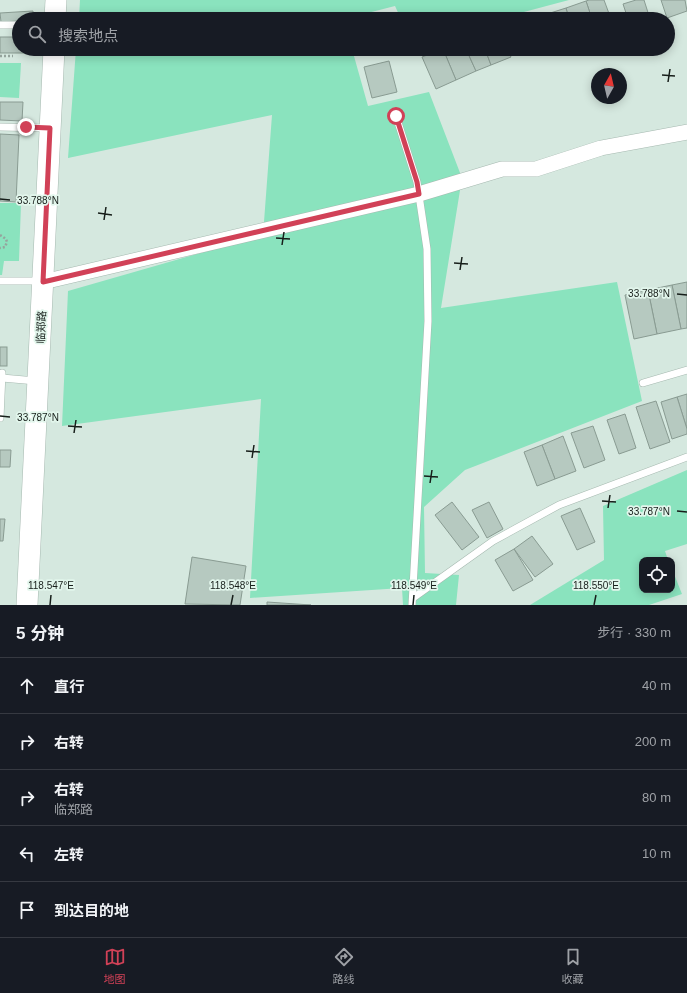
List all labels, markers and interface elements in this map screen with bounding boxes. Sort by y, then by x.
search box [12,12,675,56]
icon: search [26,23,48,45]
text: 搜索地点 [58,27,118,44]
north arrow [591,68,627,104]
route start [387,107,405,125]
route end [17,118,35,136]
text: 33.788°N [17,195,59,206]
text: 33.788°N [628,288,670,299]
street label: 临郑路 [34,310,48,344]
text: 33.787°N [17,412,59,423]
text: 33.787°N [628,506,670,517]
map controls [639,557,675,593]
button: locate [639,557,675,593]
text: 118.547°E [28,580,74,591]
text: 118.548°E [210,580,256,591]
text: 118.549°E [391,580,437,591]
text: 118.550°E [573,580,619,591]
text: 5 分钟 [16,624,64,643]
text: 步行 · 330 m [597,625,671,640]
icon: ahead [16,675,38,697]
text: 直行 [54,678,84,695]
text: 40 m [642,678,671,693]
icon: right [16,731,38,753]
text: 右转 [54,734,84,751]
text: 200 m [635,734,671,749]
text: 右转 [54,781,84,798]
icon: right [16,787,38,809]
text: 80 m [642,790,671,805]
text: 临郑路 [54,802,93,817]
icon: left [16,843,38,865]
text: 左转 [54,846,84,863]
text: 10 m [642,846,671,861]
icon: arrive [16,899,38,921]
text: 到达目的地 [54,902,129,919]
tab: 地图 [104,946,126,986]
tab: 路线 [333,946,355,986]
tab: 收藏 [562,946,584,986]

